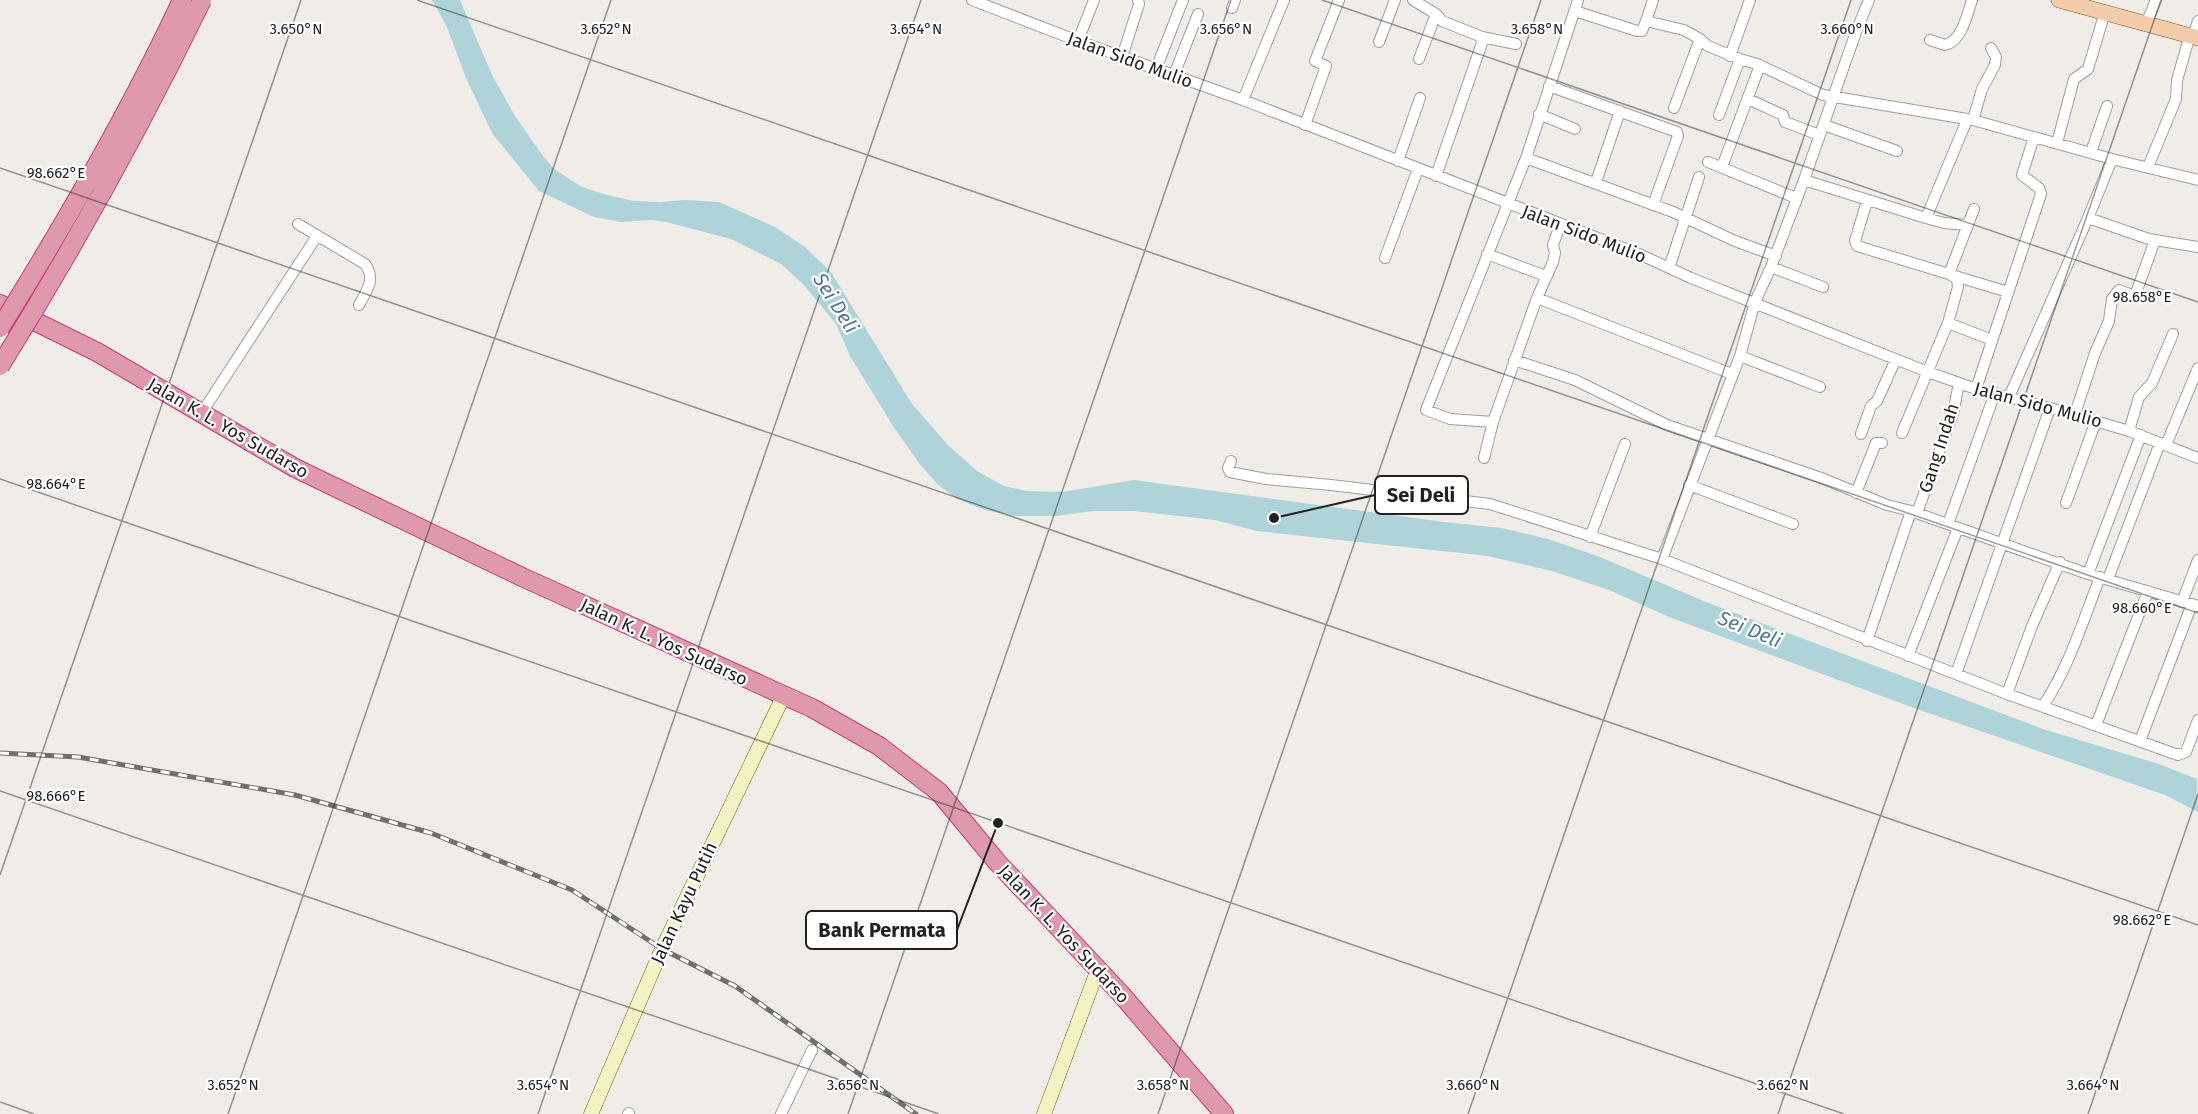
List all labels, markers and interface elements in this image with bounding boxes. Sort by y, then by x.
text: 3.650°N [270,20,322,38]
text: 3.652°N [580,20,632,38]
text: 3.654°N [890,20,942,38]
text: 3.656°N [1200,20,1252,38]
text: 3.658°N [1511,20,1563,38]
text: 3.660°N [1820,20,1874,38]
street label: Jalan Sido Mulio [1064,27,1196,93]
text: 98.662°E [27,164,85,182]
street label: Jalan Sido Mulio [1519,200,1649,268]
water label: Sei Deli [808,268,864,338]
text: 98.658°E [2112,288,2172,306]
street label: Jalan K. L. Yos Sudarso [144,373,312,483]
street label: Jalan Sido Mulio [1972,377,2104,433]
street label: Gang Indah [1914,400,1964,496]
text: 98.664°E [26,475,86,493]
callout: Sei Deli [1375,476,1468,514]
text: Sei Deli [1387,483,1455,507]
street label: Jalan K. L. Yos Sudarso [577,594,751,690]
text: 98.660°E [2112,599,2172,617]
water label: Sei Deli [1714,605,1786,653]
text: 98.666°E [26,787,86,805]
street label: Jalan Kayu Putih [646,838,722,968]
street label: Jalan K. L. Yos Sudarso [994,860,1134,1008]
callout: Bank Permata [806,911,957,949]
text: 98.662°E [2113,911,2171,929]
text: Bank Permata [818,918,946,942]
text: 3.652°N [207,1076,259,1094]
text: 3.654°N [517,1076,569,1094]
text: 3.656°N [827,1076,879,1094]
text: 3.658°N [1137,1076,1189,1094]
text: 3.660°N [1446,1076,1500,1094]
text: 3.662°N [1757,1076,1809,1094]
text: 3.664°N [2067,1076,2120,1094]

